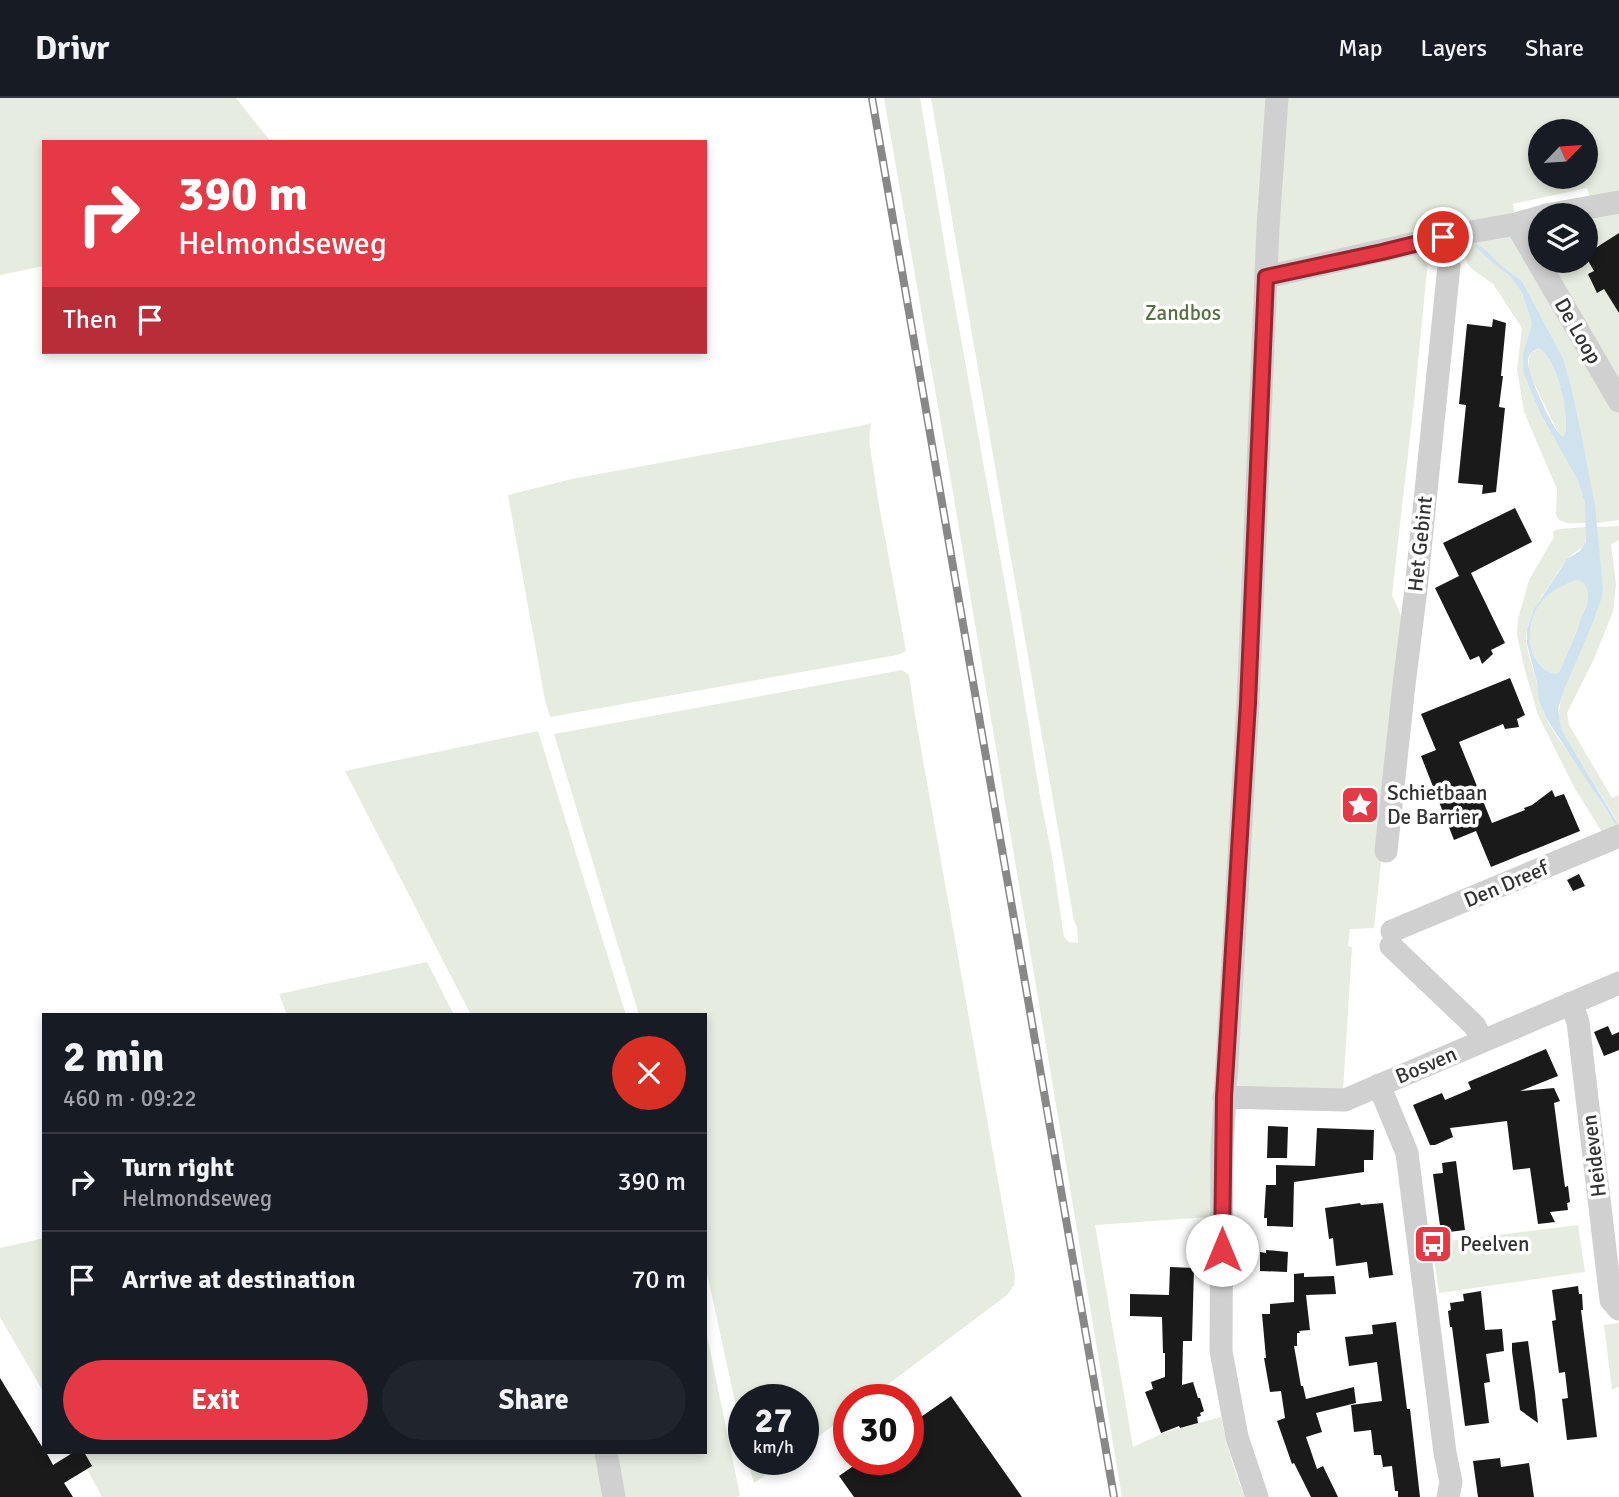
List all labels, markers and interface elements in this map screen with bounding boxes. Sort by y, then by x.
text: Drivr [35,28,109,69]
text: Map [1338,33,1383,63]
text: Layers [1421,33,1487,63]
text: Share [1525,33,1584,63]
north arrow [1528,119,1598,189]
map controls [1528,119,1598,273]
text: 390 m [178,164,308,224]
icon: right [63,168,154,259]
button: layers [1528,203,1598,273]
pin [1413,207,1473,267]
icon: arrive [1424,218,1462,256]
text: Helmondseweg [178,224,387,263]
street label: De Loop [1549,293,1607,369]
park label: Zandbos [1145,300,1221,326]
icon: arrive [131,301,169,339]
text: Then [63,304,117,336]
street label: Het Gebint [1402,495,1438,593]
place label: Schietbaan De Barrier [1387,780,1487,830]
place icon: Schietbaan De Barrier [1339,784,1381,826]
street label: Den Dreef [1460,854,1553,913]
text: 2 min [63,1032,164,1083]
button: close [612,1036,686,1110]
street label: Bosven [1391,1041,1461,1089]
text: 460 m · 09:22 [63,1084,197,1113]
street label: Heideven [1576,1113,1612,1199]
text: Turn right [122,1152,234,1184]
icon: right [63,1163,101,1201]
text: 390 m [617,1166,686,1198]
text: Helmondseweg [122,1184,272,1213]
position arrow [1185,1213,1259,1287]
bus stop icon: Peelven [1412,1223,1454,1265]
place label: Peelven [1460,1231,1530,1257]
icon: arrive [63,1261,101,1299]
text: Arrive at destination [122,1264,355,1296]
text: 70 m [631,1264,686,1296]
button: Exit [63,1360,368,1440]
button: Share [382,1360,686,1440]
speed limit sign: 30 [833,1384,924,1475]
text: 27 [755,1399,792,1442]
text: km/h [753,1436,794,1458]

